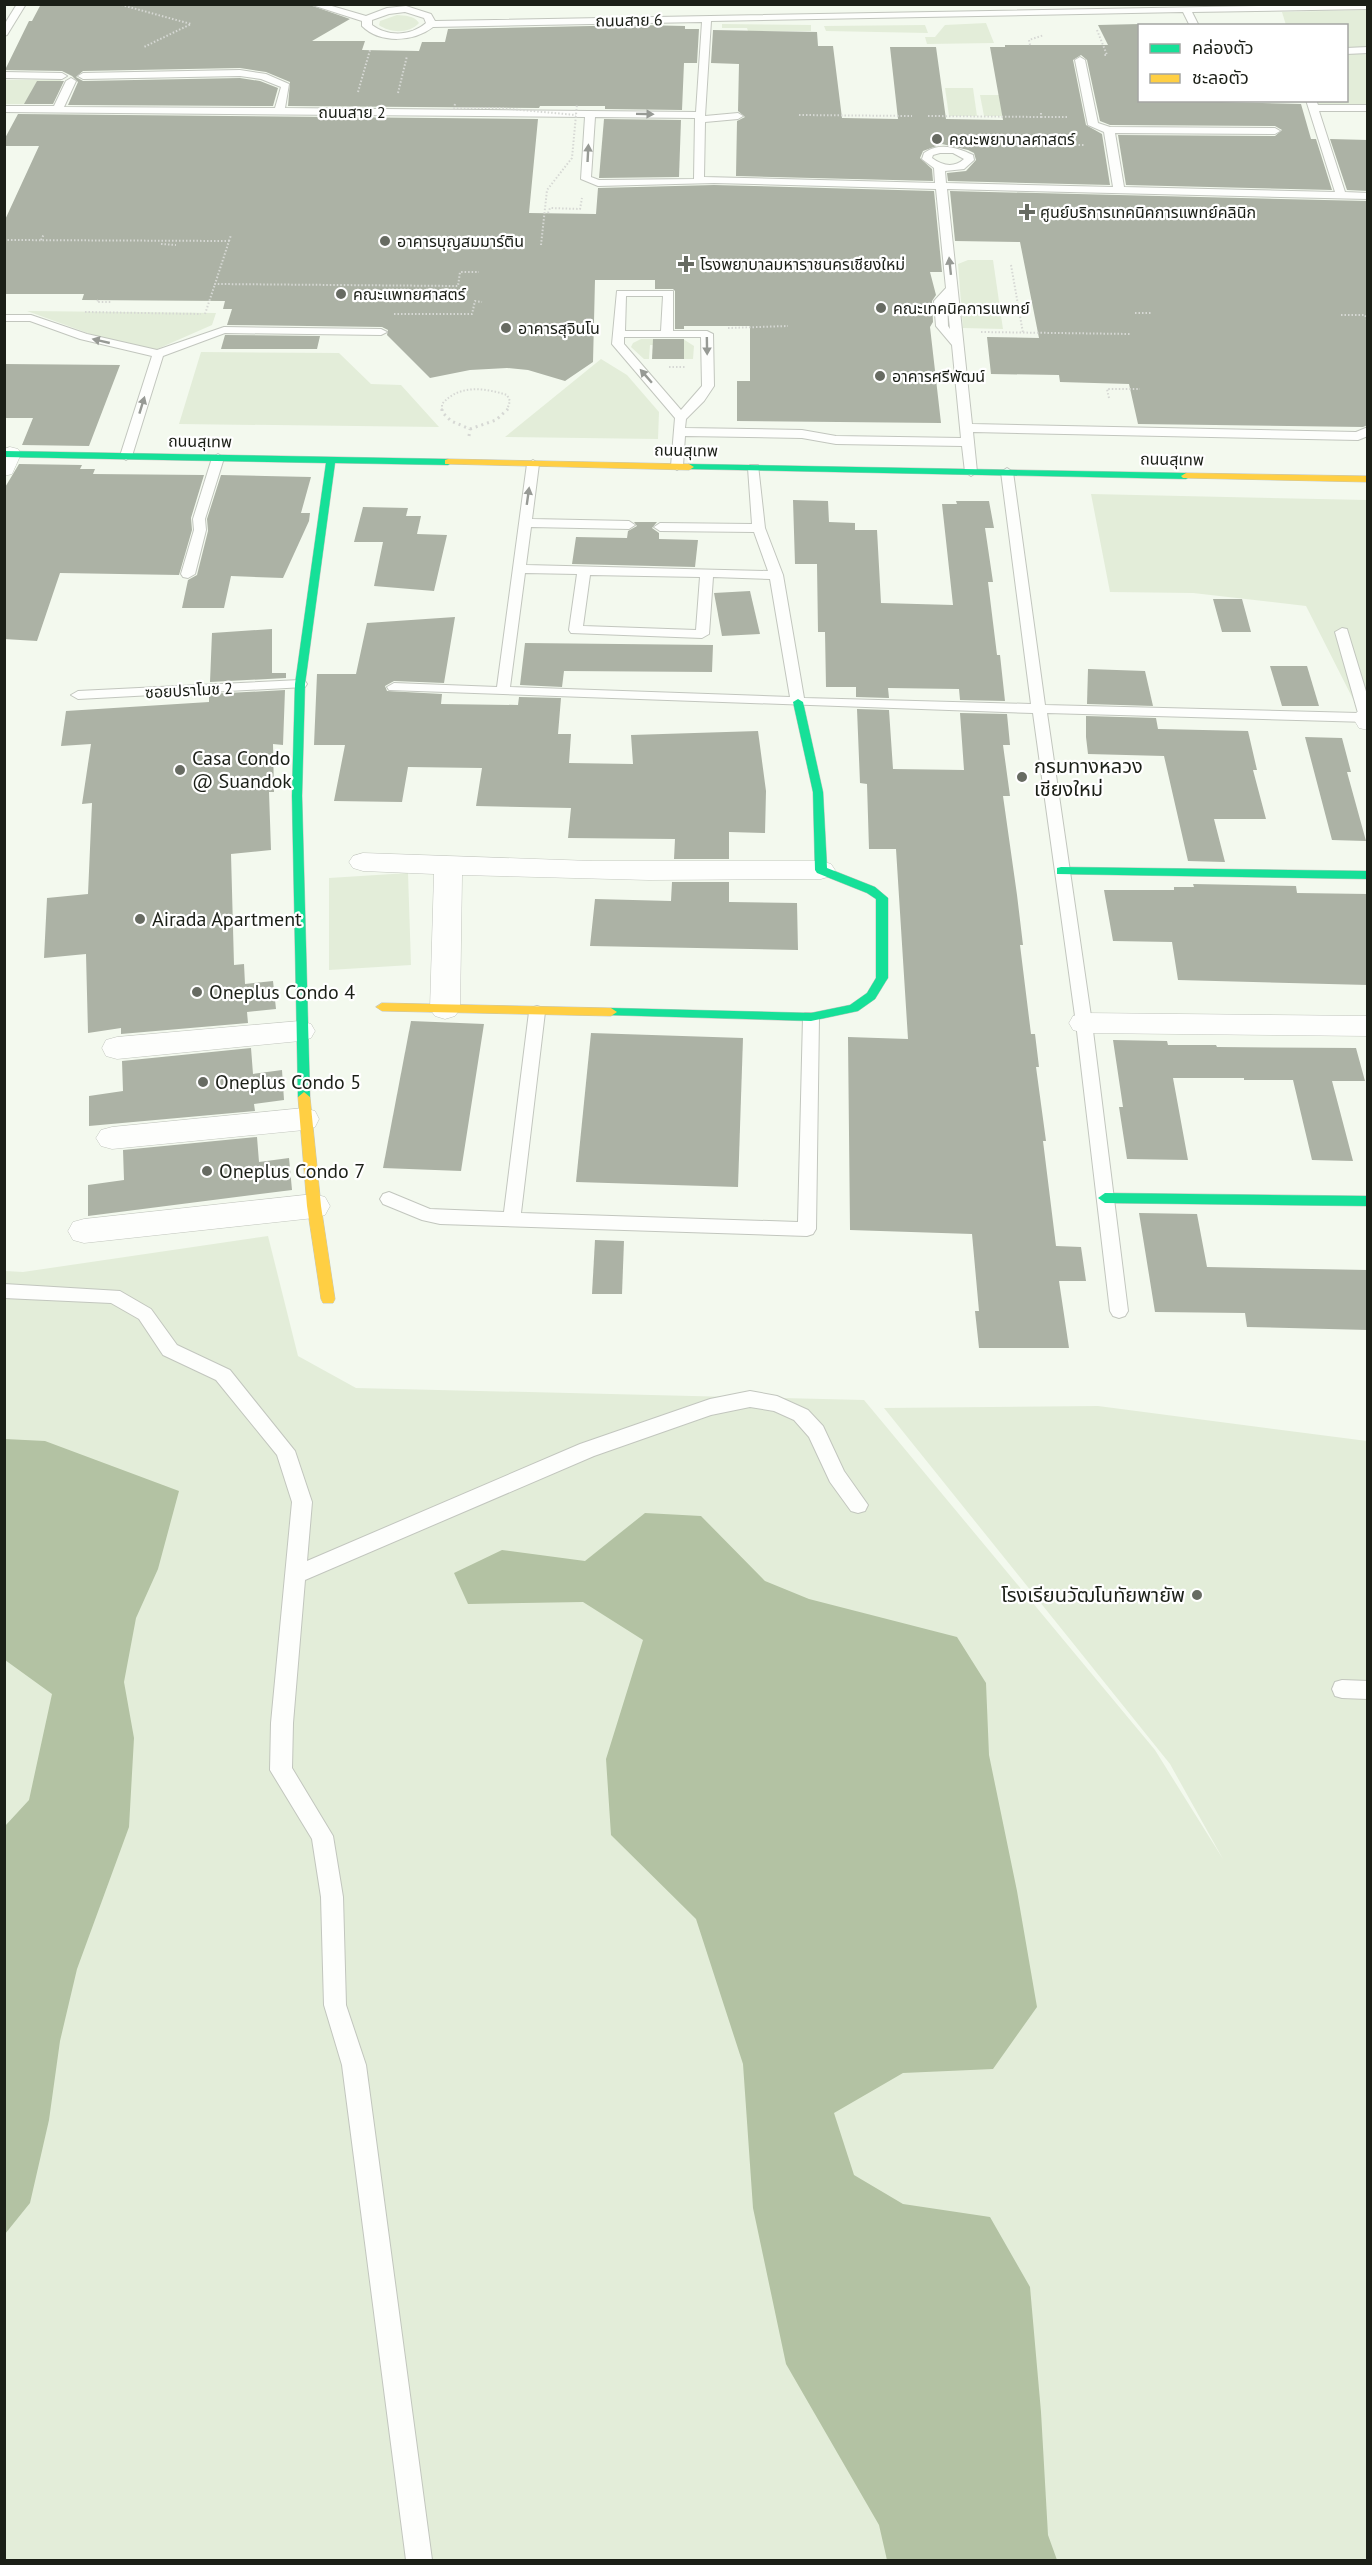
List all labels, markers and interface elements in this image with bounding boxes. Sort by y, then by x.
street label: ถนนสาย 6 [595,9,663,31]
legend [1138,24,1348,102]
text: คล่องตัว [1192,36,1254,59]
text: ชะลอตัว [1192,66,1249,89]
street label: ถนนสาย 2 [318,102,386,122]
one-way arrow [636,109,655,119]
place label: คณะพยาบาลศาสตร์ [949,129,1076,149]
marker: คณะพยาบาลศาสตร์ [930,132,944,146]
one-way arrow [583,143,592,162]
place label: ศูนย์บริการเทคนิคการแพทย์คลินิก [1040,202,1256,222]
marker: ศูนย์บริการเทคนิคการแพทย์คลินิก [1018,203,1036,221]
place label: อาคารบุญสมมาร์ติน [397,231,524,251]
marker: อาคารบุญสมมาร์ติน [378,234,392,248]
place label: โรงพยาบาลมหาราชนครเชียงใหม่ [700,254,905,274]
marker: โรงพยาบาลมหาราชนครเชียงใหม่ [677,255,695,273]
one-way arrow [945,256,955,275]
place label: คณะแพทยศาสตร์ [353,284,466,304]
marker: คณะแพทยศาสตร์ [334,287,348,301]
place label: คณะเทคนิคการแพทย์ [893,298,1030,318]
marker: คณะเทคนิคการแพทย์ [874,301,888,315]
place label: อาคารสุจินโน [518,318,600,338]
marker: อาคารสุจินโน [499,321,513,335]
one-way arrow [91,336,110,345]
one-way arrow [702,336,712,355]
place label: อาคารศรีพัฒน์ [892,366,985,386]
one-way arrow [640,369,653,384]
marker: อาคารศรีพัฒน์ [873,369,887,383]
one-way arrow [138,396,147,414]
street label: ถนนสุเทพ [168,430,232,452]
street label: ถนนสุเทพ [654,439,718,461]
street label: ถนนสุเทพ [1140,448,1204,470]
one-way arrow [524,486,533,505]
street label: ซอยปราโมช 2 [144,678,234,702]
place label: Casa Condo @ Suandok [192,745,292,794]
place label: กรมทางหลวง เชียงใหม่ [1034,753,1143,802]
marker: Casa Condo @ Suandok [173,763,187,777]
marker: กรมทางหลวง เชียงใหม่ [1015,770,1029,784]
place label: Airada Apartment [152,906,302,932]
marker: Airada Apartment [133,912,147,926]
place label: Oneplus Condo 4 [209,979,355,1005]
marker: Oneplus Condo 4 [190,985,204,999]
place label: Oneplus Condo 5 [215,1069,361,1095]
marker: Oneplus Condo 5 [196,1075,210,1089]
place label: Oneplus Condo 7 [219,1158,365,1184]
marker: Oneplus Condo 7 [200,1164,214,1178]
place label: โรงเรียนวัฒโนทัยพายัพ [1001,1582,1185,1608]
marker: โรงเรียนวัฒโนทัยพายัพ [1190,1588,1204,1602]

